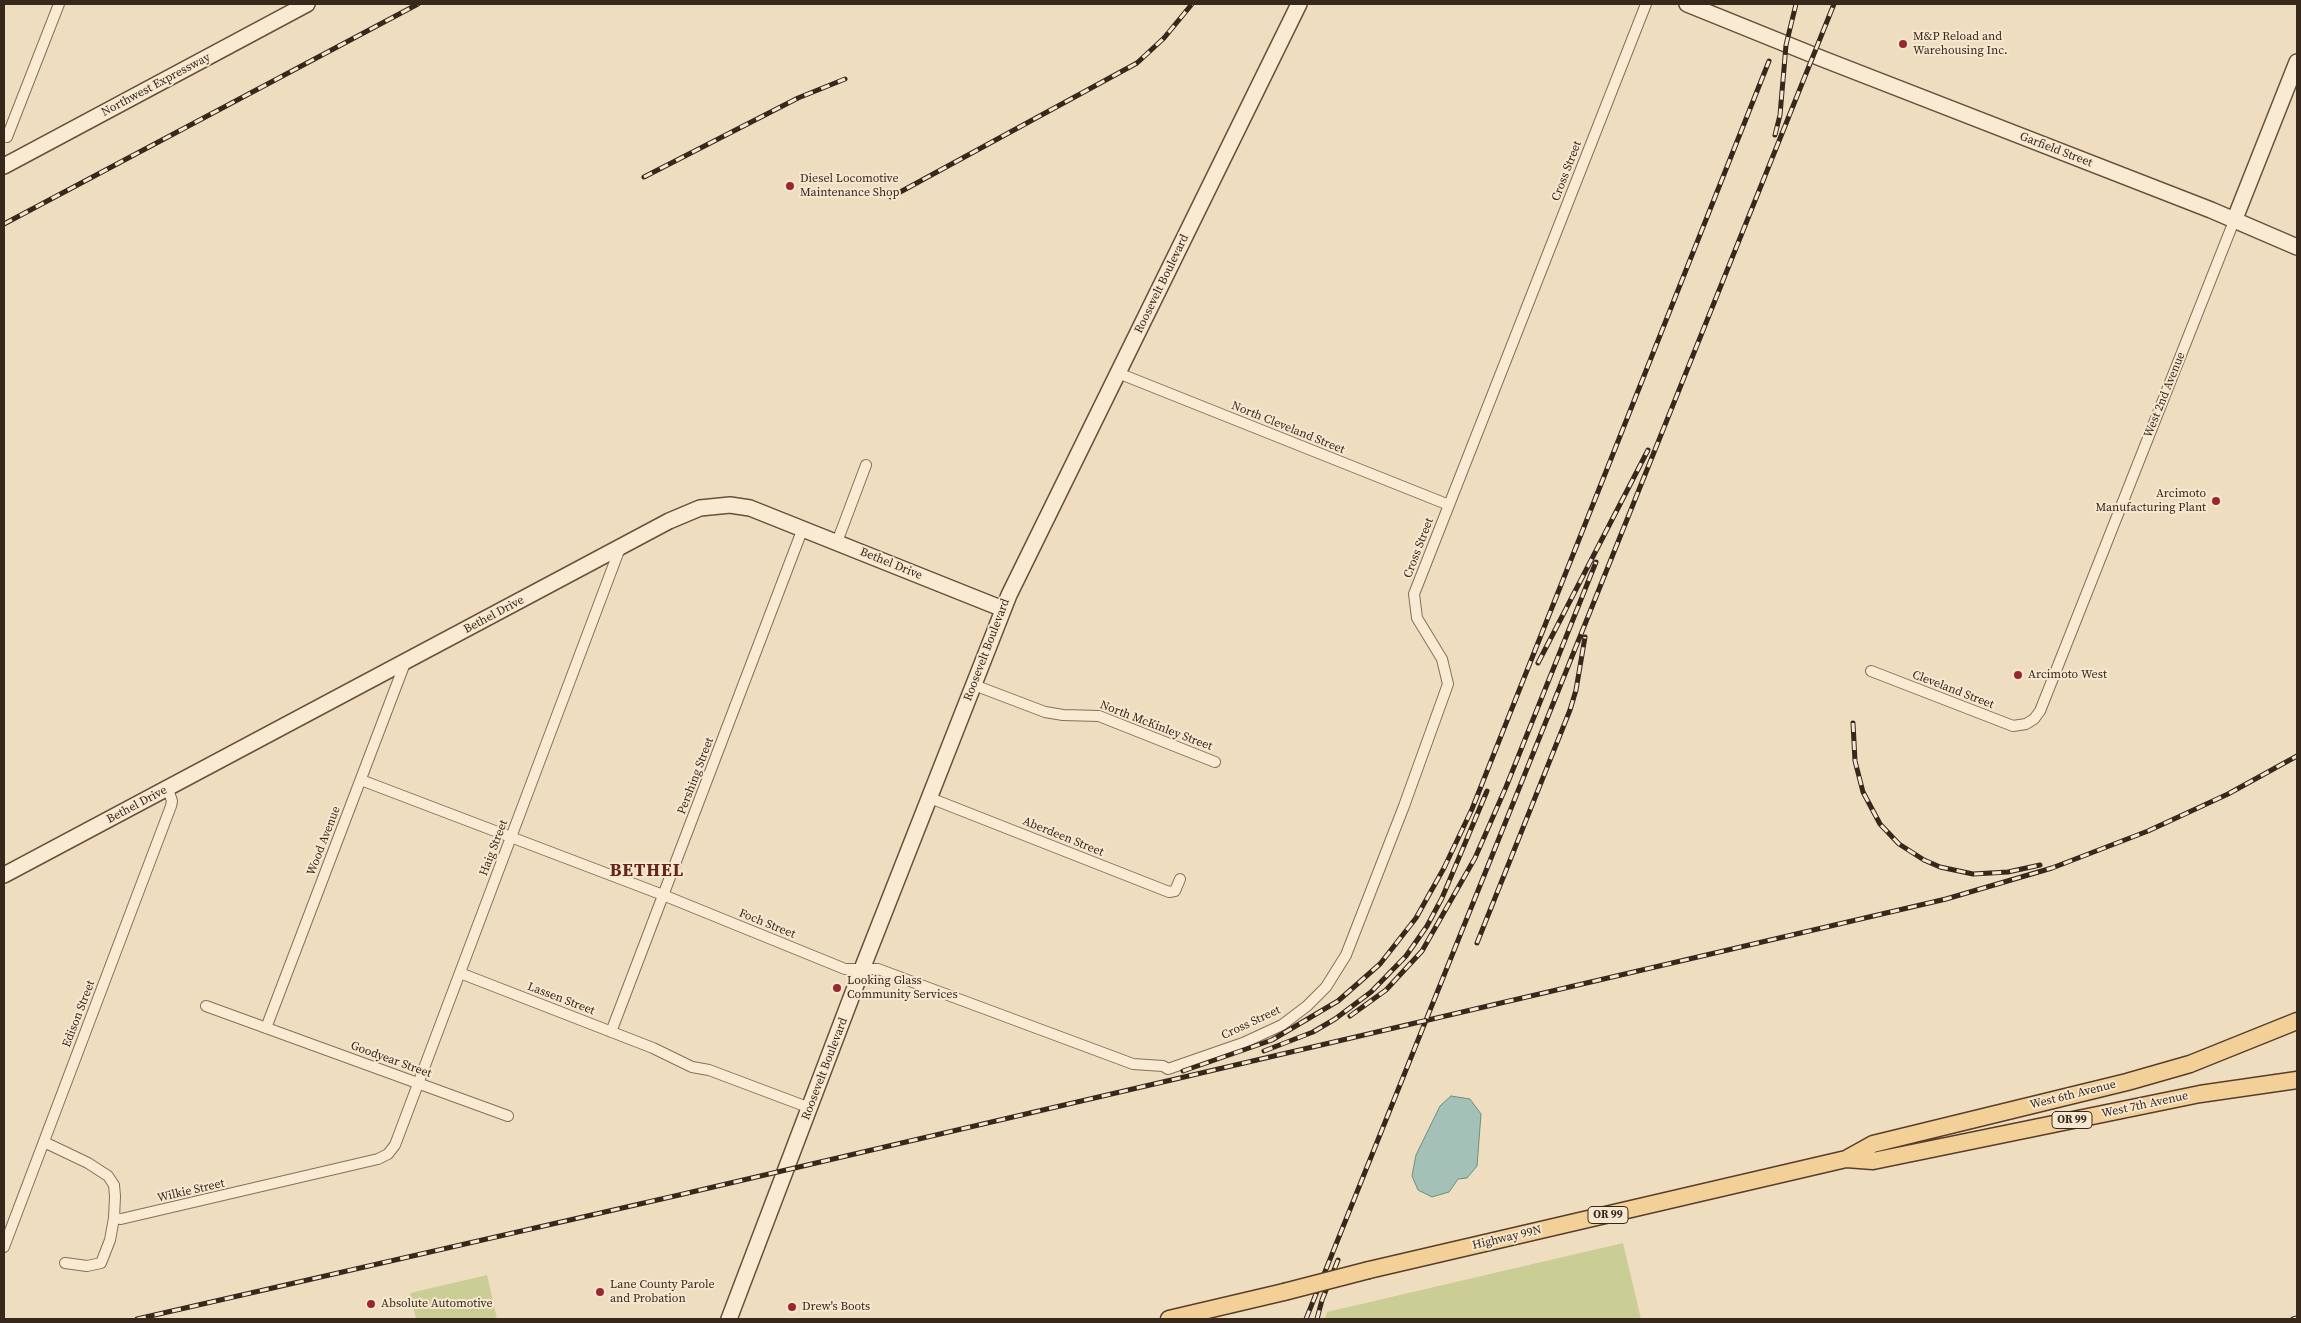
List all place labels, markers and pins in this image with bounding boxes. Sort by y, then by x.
place label: M&P Reload and Warehousing Inc. [1913,30,2008,58]
marker: M&P Reload and Warehousing Inc. [1897,38,1909,50]
place label: Diesel Locomotive Maintenance Shop [800,172,900,200]
marker: Diesel Locomotive Maintenance Shop [784,180,796,192]
place label: Arcimoto Manufacturing Plant [2095,487,2206,515]
marker: Arcimoto Manufacturing Plant [2210,495,2222,507]
place label: Arcimoto West [2028,668,2107,682]
marker: Arcimoto West [2012,669,2024,681]
place label: Looking Glass Community Services [847,974,958,1002]
marker: Looking Glass Community Services [831,982,843,994]
place label: Lane County Parole and Probation [610,1278,715,1306]
marker: Lane County Parole and Probation [594,1286,606,1298]
place label: Absolute Automotive [381,1297,493,1311]
marker: Absolute Automotive [365,1298,377,1310]
place label: Drew's Boots [802,1300,870,1314]
marker: Drew's Boots [786,1301,798,1313]

